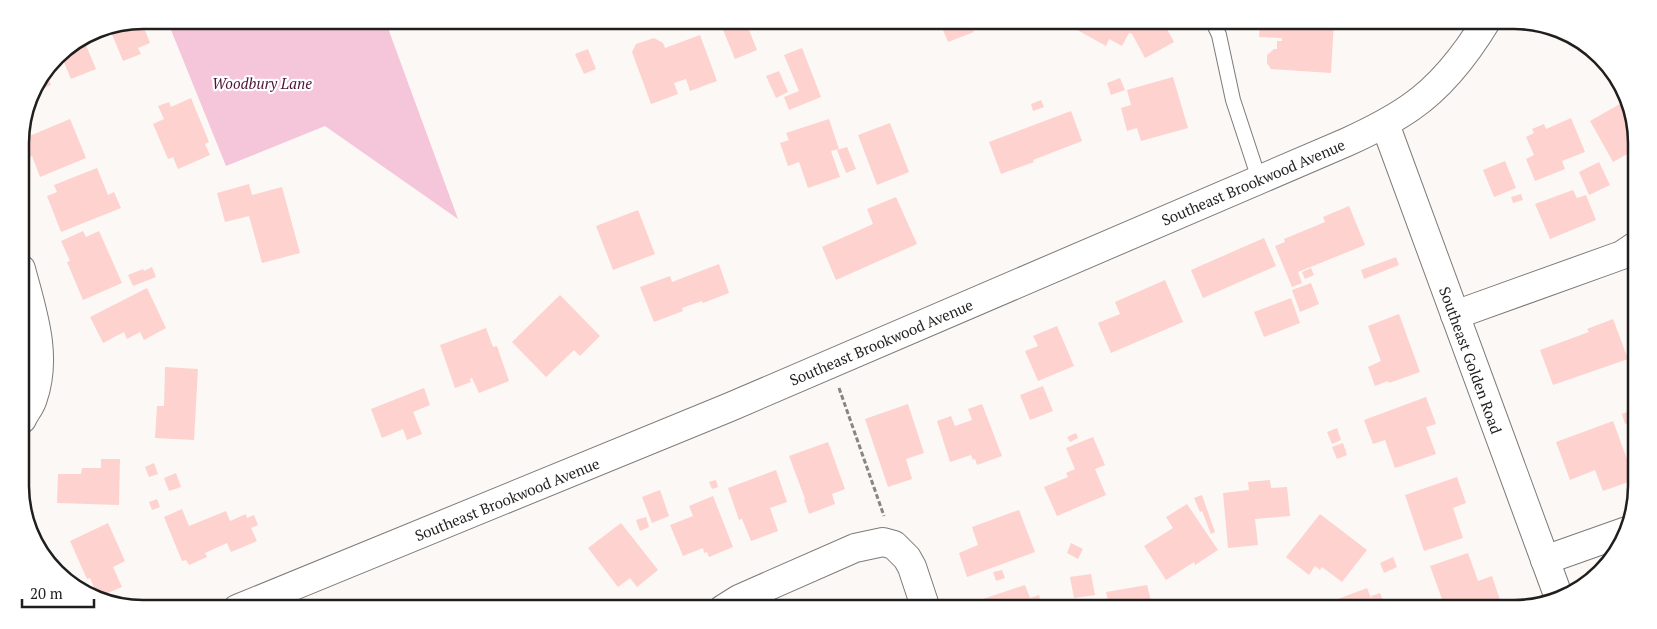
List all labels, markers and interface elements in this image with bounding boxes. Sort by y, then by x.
park label: Woodbury Lane [212,73,312,93]
street label: Southeast Brookwood Avenue [1158,134,1348,230]
street label: Southeast Golden Road [1435,284,1507,436]
street label: Southeast Brookwood Avenue [786,294,976,390]
street label: Southeast Brookwood Avenue [412,453,602,545]
scale bar [22,576,95,608]
text: 20 m [30,583,63,603]

